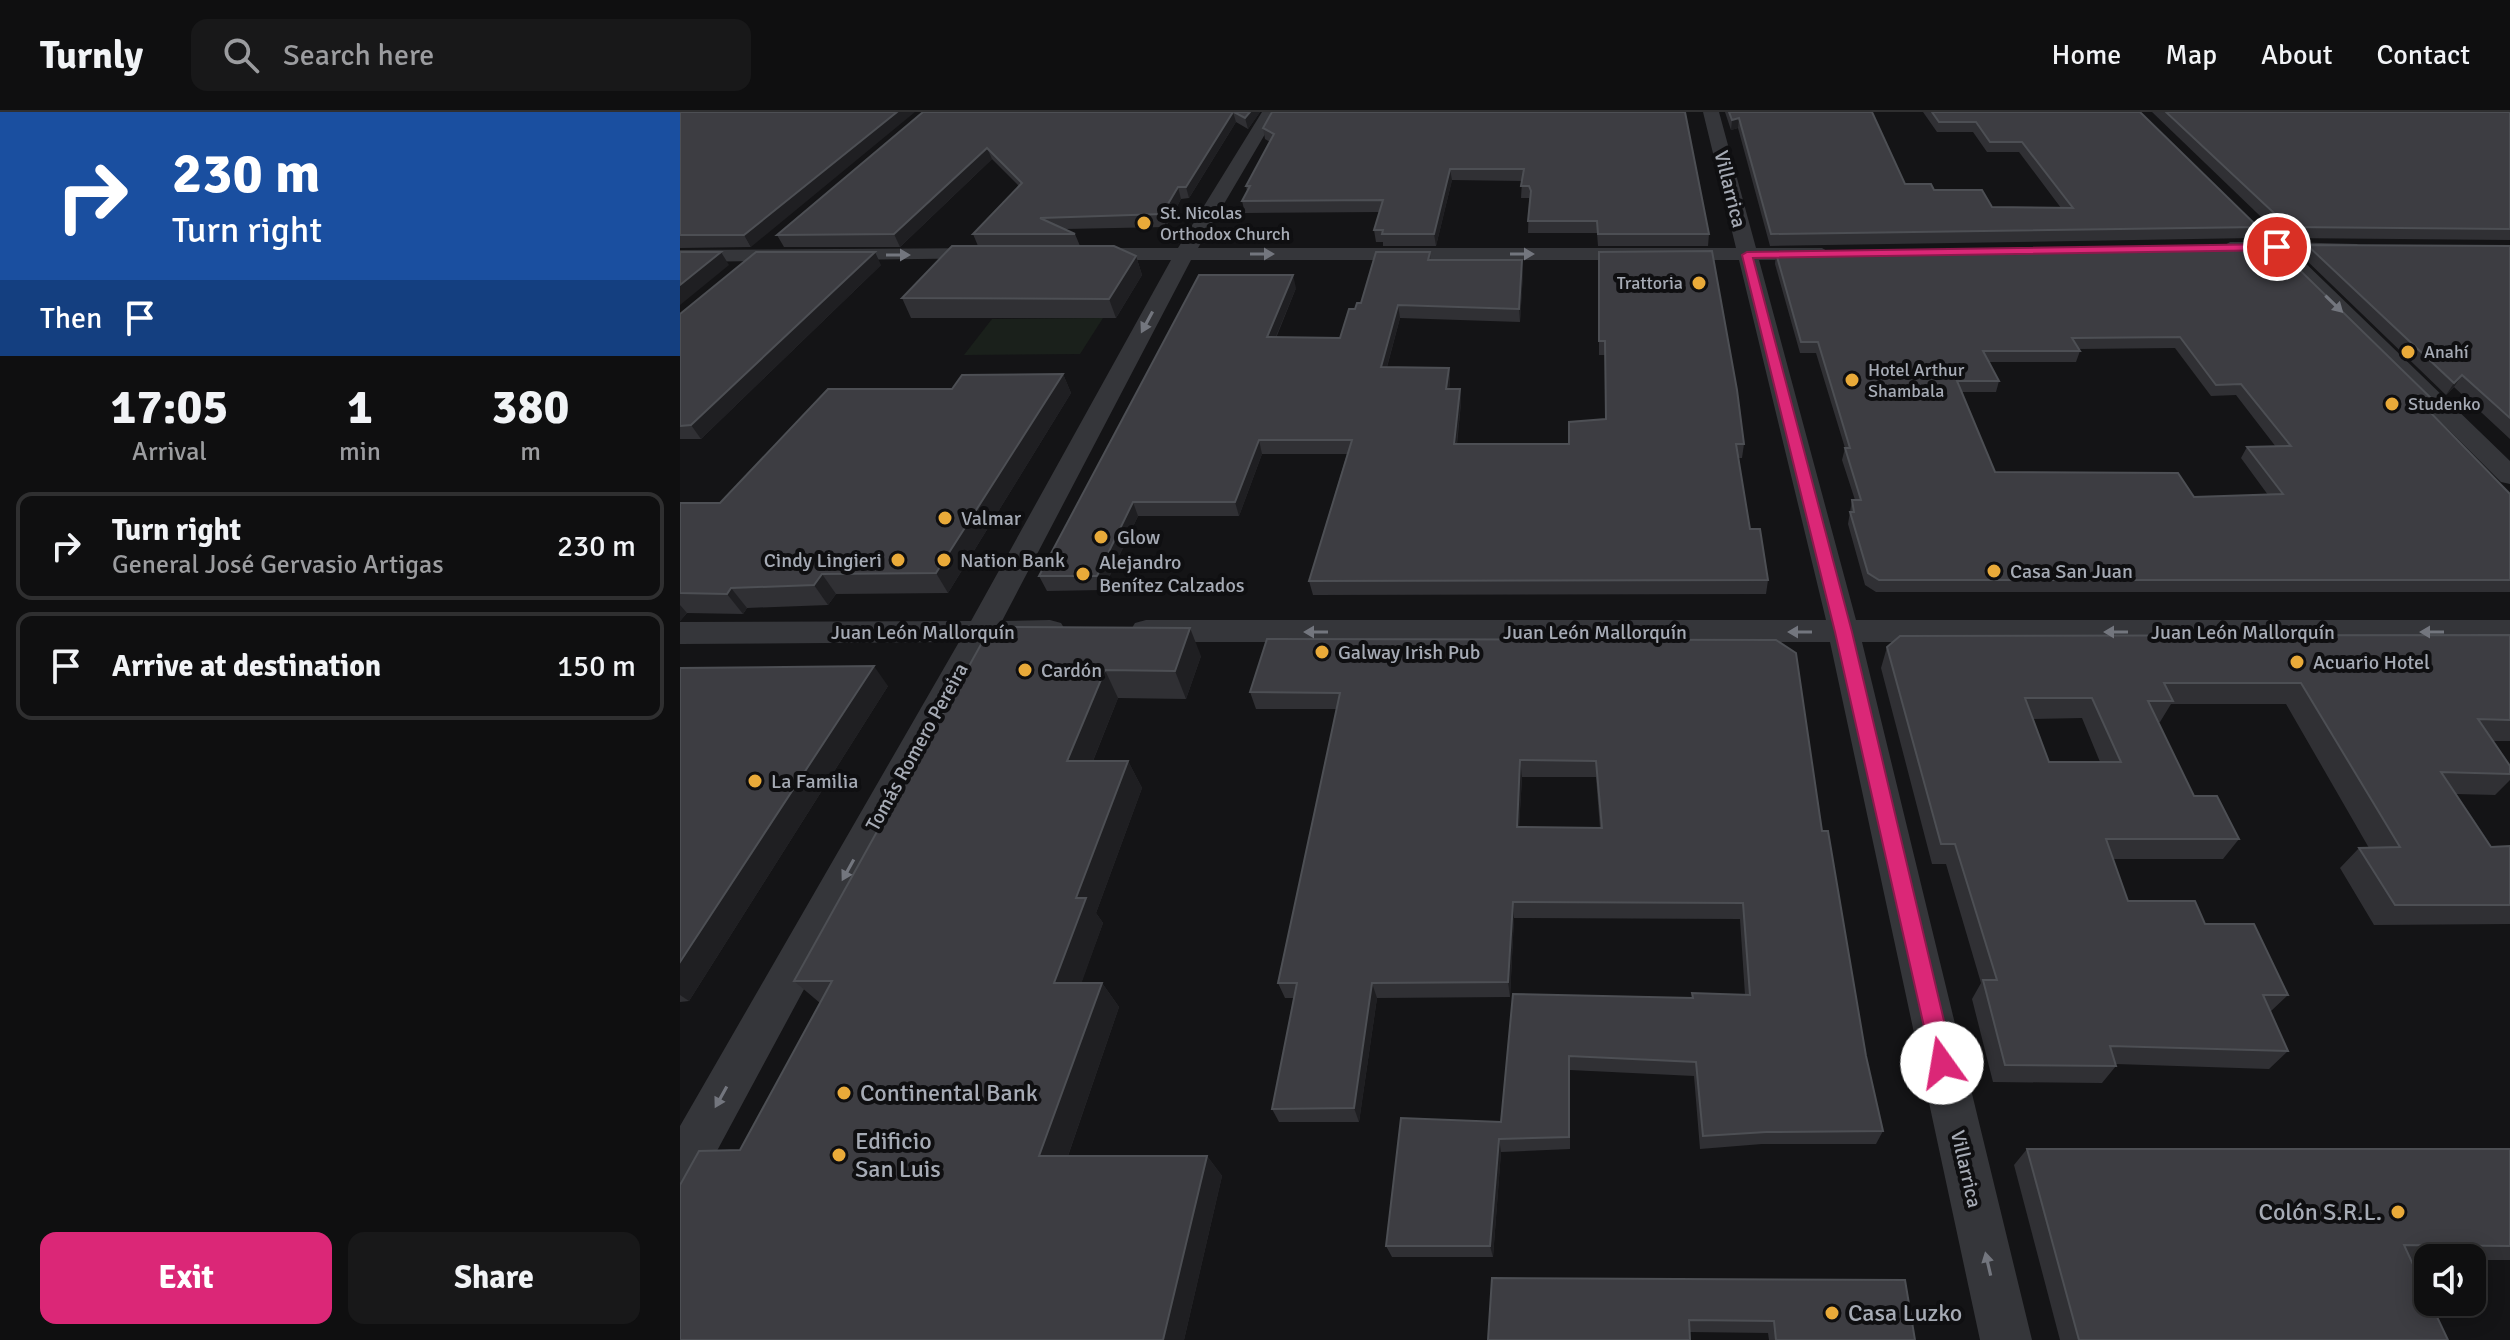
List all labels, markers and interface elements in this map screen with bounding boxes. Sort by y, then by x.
search box [191,19,751,91]
text: Turnly [40,32,143,79]
icon: search [219,33,263,77]
text: Search here [283,37,434,74]
text: Home [2052,38,2121,72]
text: Map [2165,38,2217,72]
text: About [2261,38,2333,72]
text: Contact [2377,38,2470,72]
text: 230 m [172,139,320,208]
icon: right [40,144,144,248]
street label: Villarrica [1708,148,1752,230]
place label: St. Nicolas Orthodox Church [1160,202,1290,245]
text: Turn right [172,208,322,253]
pin [2243,213,2311,281]
marker: St. Nicolas Orthodox Church [1135,214,1153,232]
icon: arrive [2255,225,2299,269]
one-way arrow [1250,248,1275,260]
one-way arrow [1510,248,1535,260]
one-way arrow [886,249,911,261]
place label: Trattoria [1617,272,1683,294]
marker: Trattoria [1690,274,1708,292]
one-way arrow [2324,294,2343,313]
icon: arrive [118,296,162,340]
text: Then [40,300,102,337]
one-way arrow [1141,311,1154,334]
place label: Anahí [2424,341,2469,363]
marker: Anahí [2399,343,2417,361]
place label: Hotel Arthur Shambala [1868,359,1965,402]
marker: Hotel Arthur Shambala [1843,371,1861,389]
text: 17:05 [111,378,228,437]
text: 1 [347,378,373,437]
text: 380 [492,378,569,437]
place label: Studenko [2408,393,2481,415]
marker: Studenko [2383,395,2401,413]
text: Arrival [132,436,207,468]
text: min [339,436,381,468]
text: m [520,436,541,468]
place label: Valmar [961,506,1022,531]
marker: Valmar [936,509,954,527]
text: Turn right [112,512,241,549]
icon: right [44,524,88,568]
place label: Glow [1117,525,1161,550]
text: 230 m [557,528,636,565]
marker: Glow [1092,528,1110,546]
place label: Cindy Lingieri [764,548,882,573]
place label: Nation Bank [960,548,1065,573]
text: General José Gervasio Artigas [112,549,444,581]
place label: Alejandro Benítez Calzados [1099,550,1245,598]
marker: Cindy Lingieri [889,551,907,569]
marker: Nation Bank [935,551,953,569]
place label: Casa San Juan [2010,559,2133,584]
marker: Casa San Juan [1985,562,2003,580]
marker: Alejandro Benítez Calzados [1074,565,1092,583]
street label: Juan León Mallorquín [831,620,1015,645]
street label: Juan León Mallorquín [1503,620,1687,645]
street label: Juan León Mallorquín [2151,620,2335,645]
one-way arrow [1303,626,1328,638]
one-way arrow [1787,626,1812,638]
one-way arrow [2103,626,2128,638]
one-way arrow [2419,626,2444,638]
place label: Galway Irish Pub [1338,640,1480,665]
marker: Galway Irish Pub [1313,643,1331,661]
icon: arrive [44,644,88,688]
text: Arrive at destination [112,648,381,685]
text: 150 m [557,648,636,685]
place label: Acuario Hotel [2313,650,2430,675]
marker: Acuario Hotel [2288,653,2306,671]
place label: Cardón [1041,658,1102,683]
street label: Tomás Romero Pereira [860,659,974,835]
marker: Cardón [1016,661,1034,679]
place label: La Familia [771,769,858,794]
marker: La Familia [746,772,764,790]
one-way arrow [841,859,855,881]
position arrow [1900,1021,1984,1105]
place label: Continental Bank [860,1078,1038,1108]
marker: Continental Bank [835,1084,853,1102]
one-way arrow [715,1086,729,1108]
place label: Edificio San Luis [855,1126,941,1184]
street label: Villarrica [1945,1128,1987,1210]
marker: Edificio San Luis [830,1146,848,1164]
place label: Colón S.R.L. [2259,1197,2382,1227]
marker: Colón S.R.L. [2389,1203,2407,1221]
button: Exit [40,1232,332,1324]
button: Share [348,1232,640,1324]
map controls [2414,1244,2486,1316]
button: sound [2414,1244,2486,1316]
one-way arrow [1981,1251,1994,1276]
place label: Casa Luzko [1848,1298,1962,1328]
marker: Casa Luzko [1823,1304,1841,1322]

